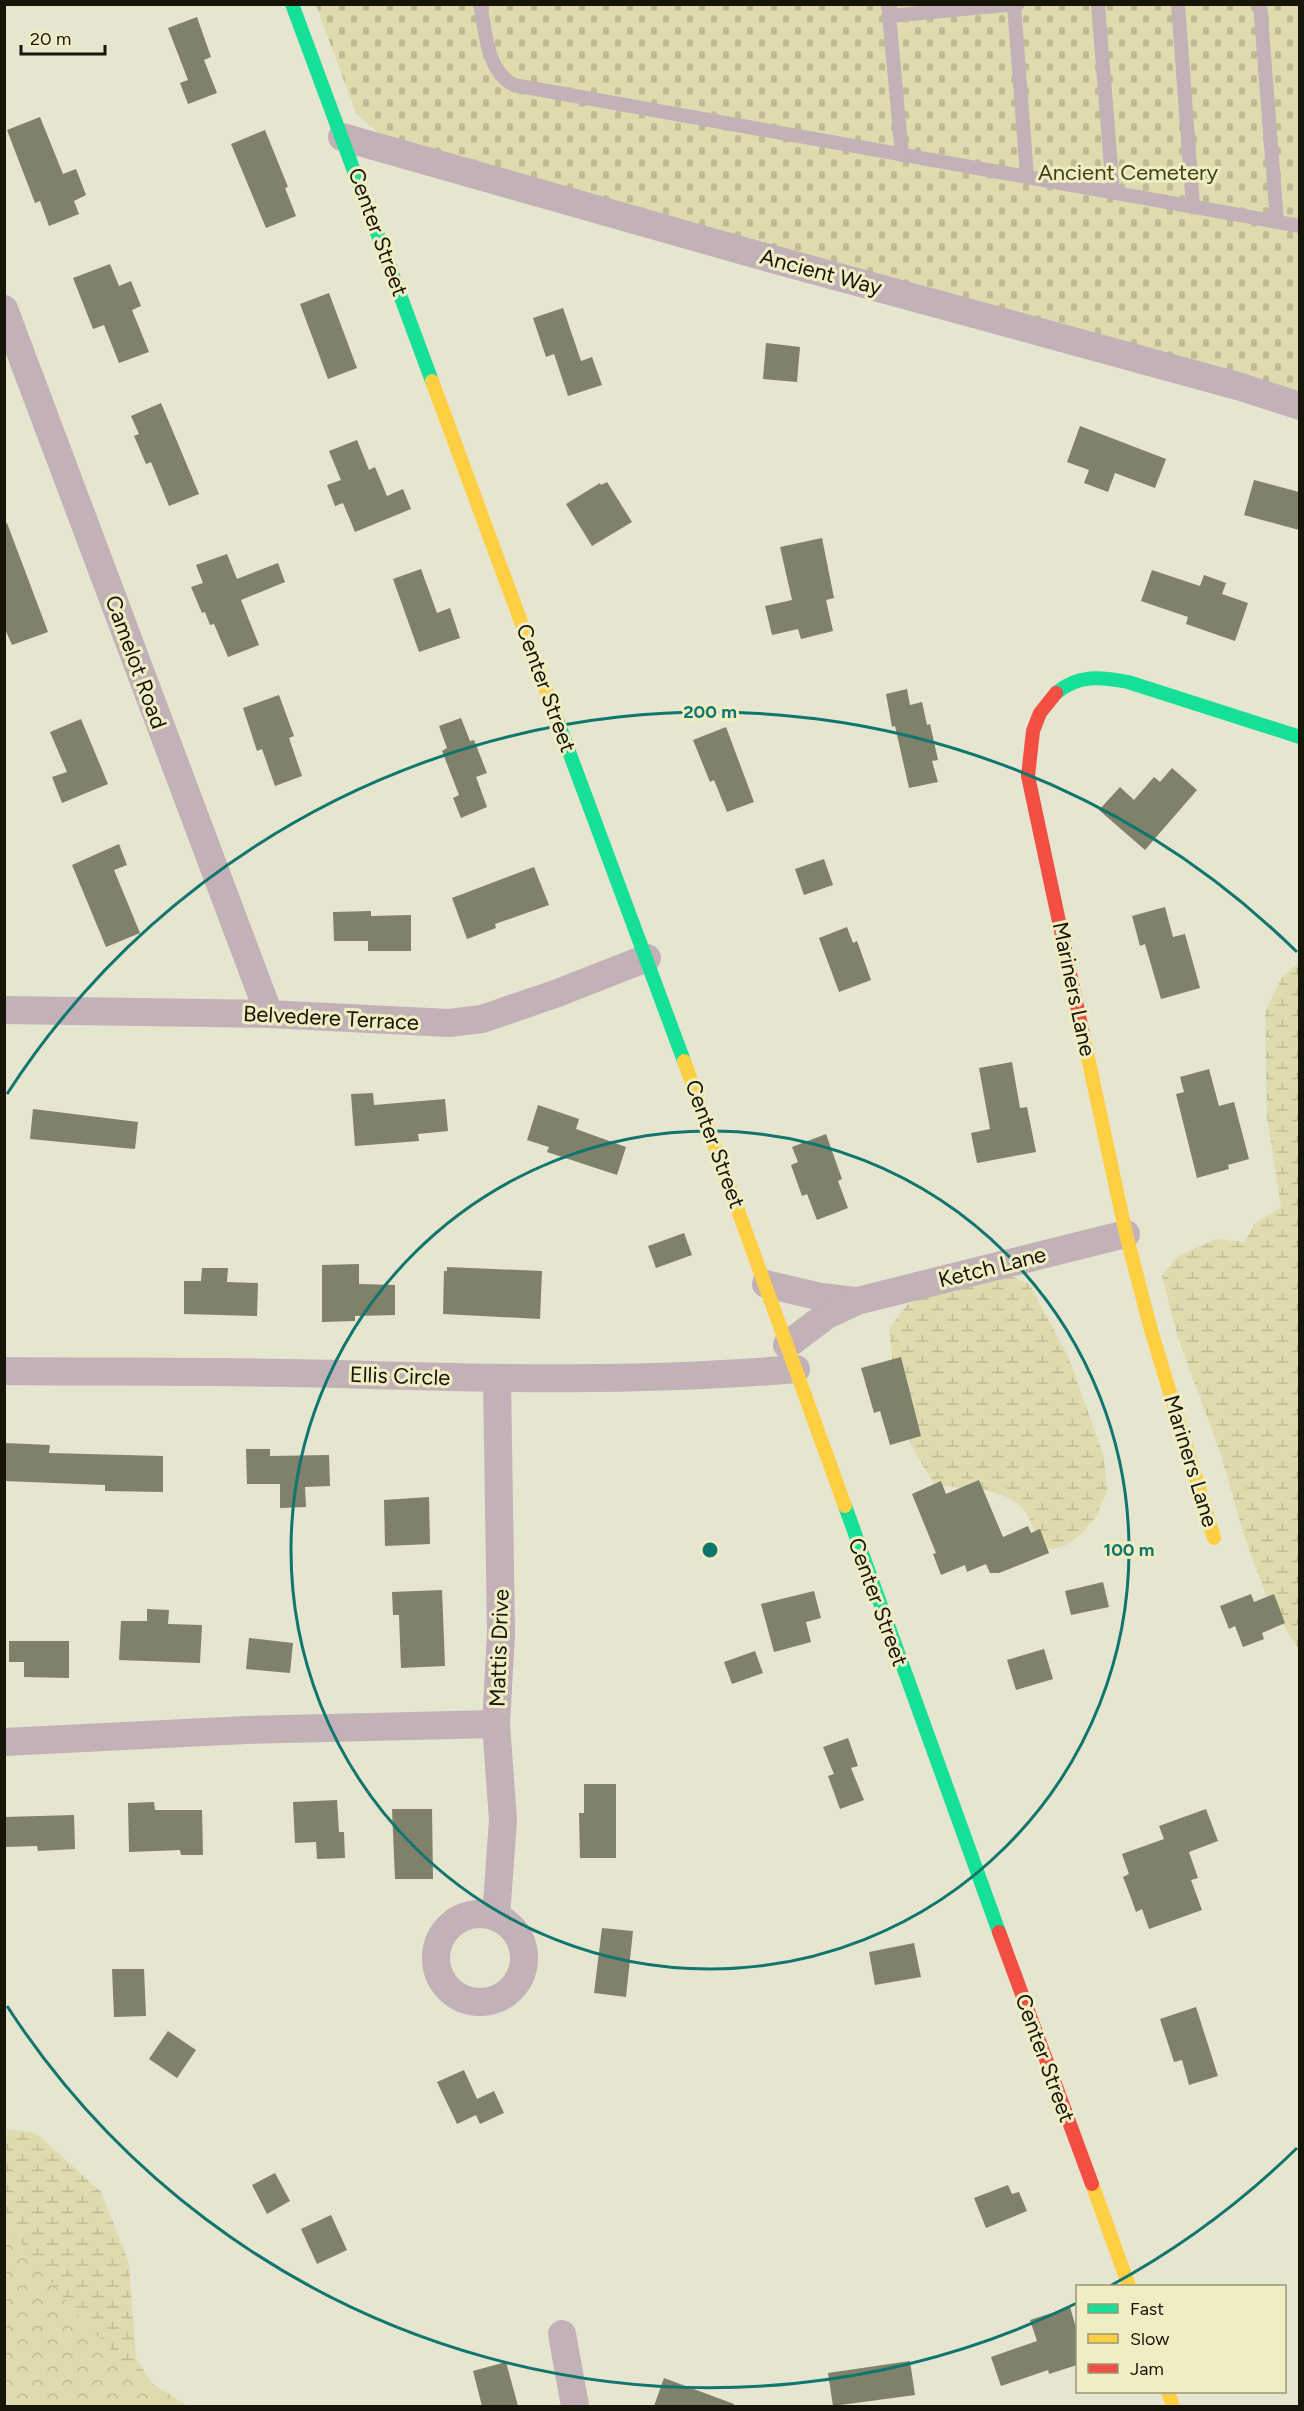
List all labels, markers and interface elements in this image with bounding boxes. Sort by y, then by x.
scale bar [21,18,105,56]
text: 20 m [30,28,71,50]
park label: Ancient Cemetery [1038,159,1218,186]
street label: Center Street [342,164,414,300]
street label: Ancient Way [757,243,885,301]
street label: Camelot Road [99,592,173,732]
street label: Center Street [510,620,582,756]
text: 200 m [683,701,737,723]
street label: Mariners Lane [1047,919,1101,1059]
street label: Belvedere Terrace [242,1000,420,1036]
street label: Center Street [679,1076,751,1212]
street label: Ketch Lane [935,1241,1049,1293]
street label: Ellis Circle [349,1361,451,1391]
street label: Mariners Lane [1158,1392,1224,1530]
street label: Center Street [842,1534,914,1670]
text: 100 m [1104,1539,1154,1561]
centre of rings [700,1540,720,1560]
street label: Mattis Drive [483,1588,515,1708]
street label: Center Street [1009,1990,1081,2126]
legend [1076,2285,1286,2393]
text: Fast [1130,2298,1164,2320]
text: Slow [1130,2328,1169,2350]
text: Jam [1130,2358,1164,2380]

